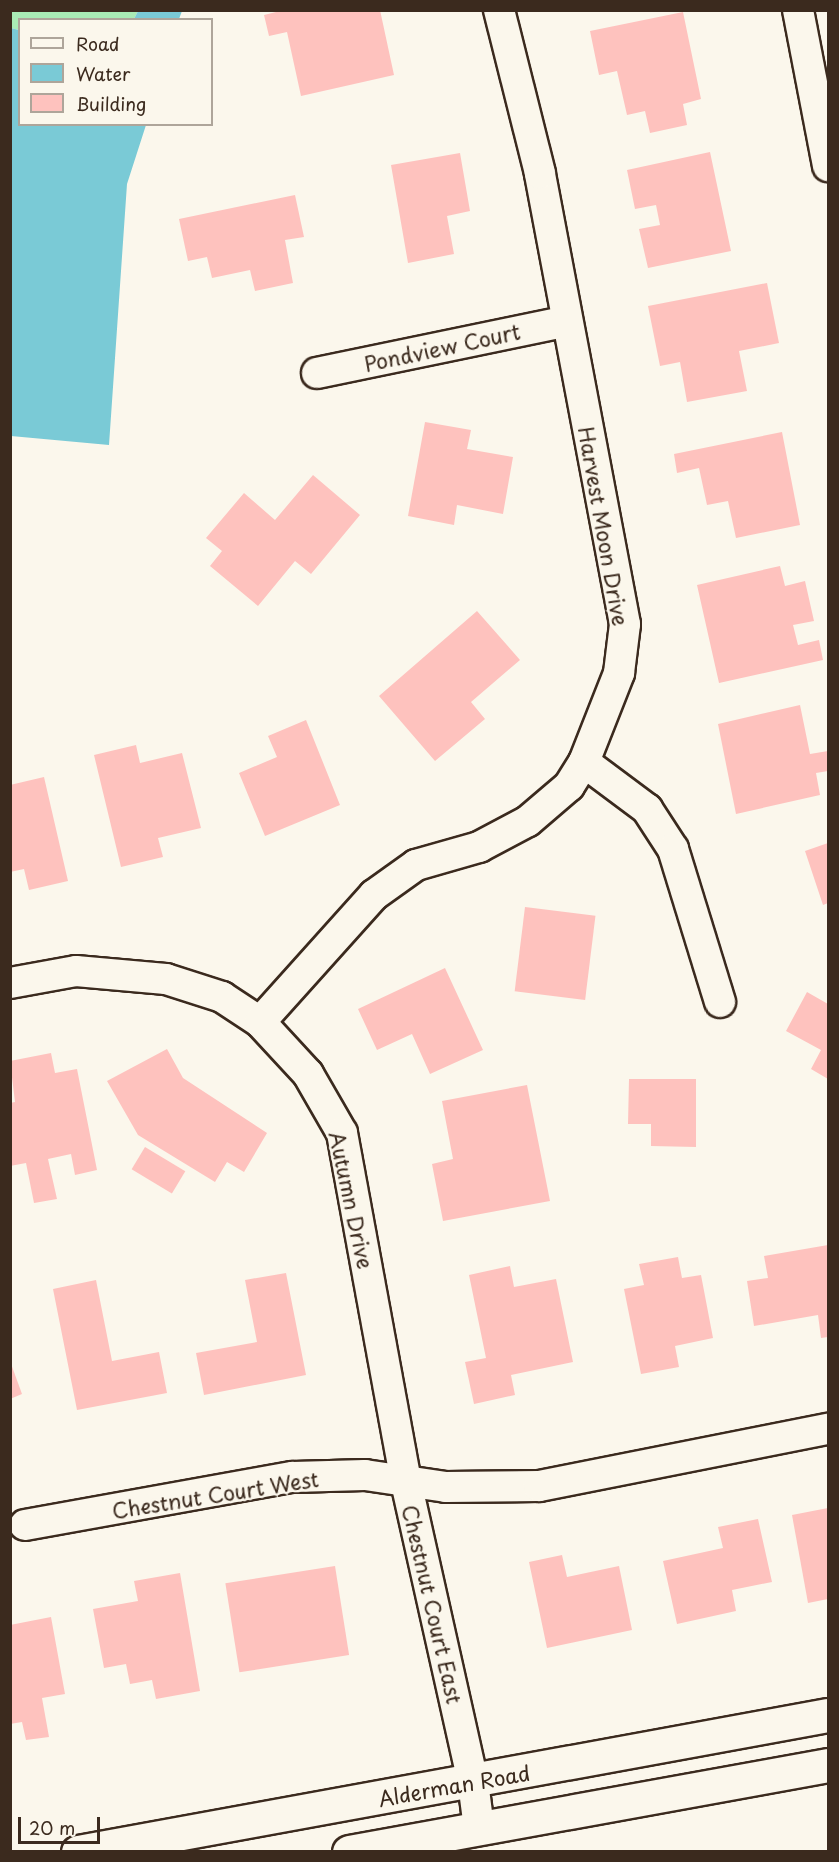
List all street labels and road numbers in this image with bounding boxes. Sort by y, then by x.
street label: Pondview Court [362,318,522,376]
street label: Harvest Moon Drive [574,425,634,627]
street label: Autumn Drive [325,1128,379,1272]
street label: Chestnut Court West [109,1465,321,1523]
street label: Chestnut Court East [398,1502,468,1706]
street label: Alderman Road [376,1759,532,1811]

